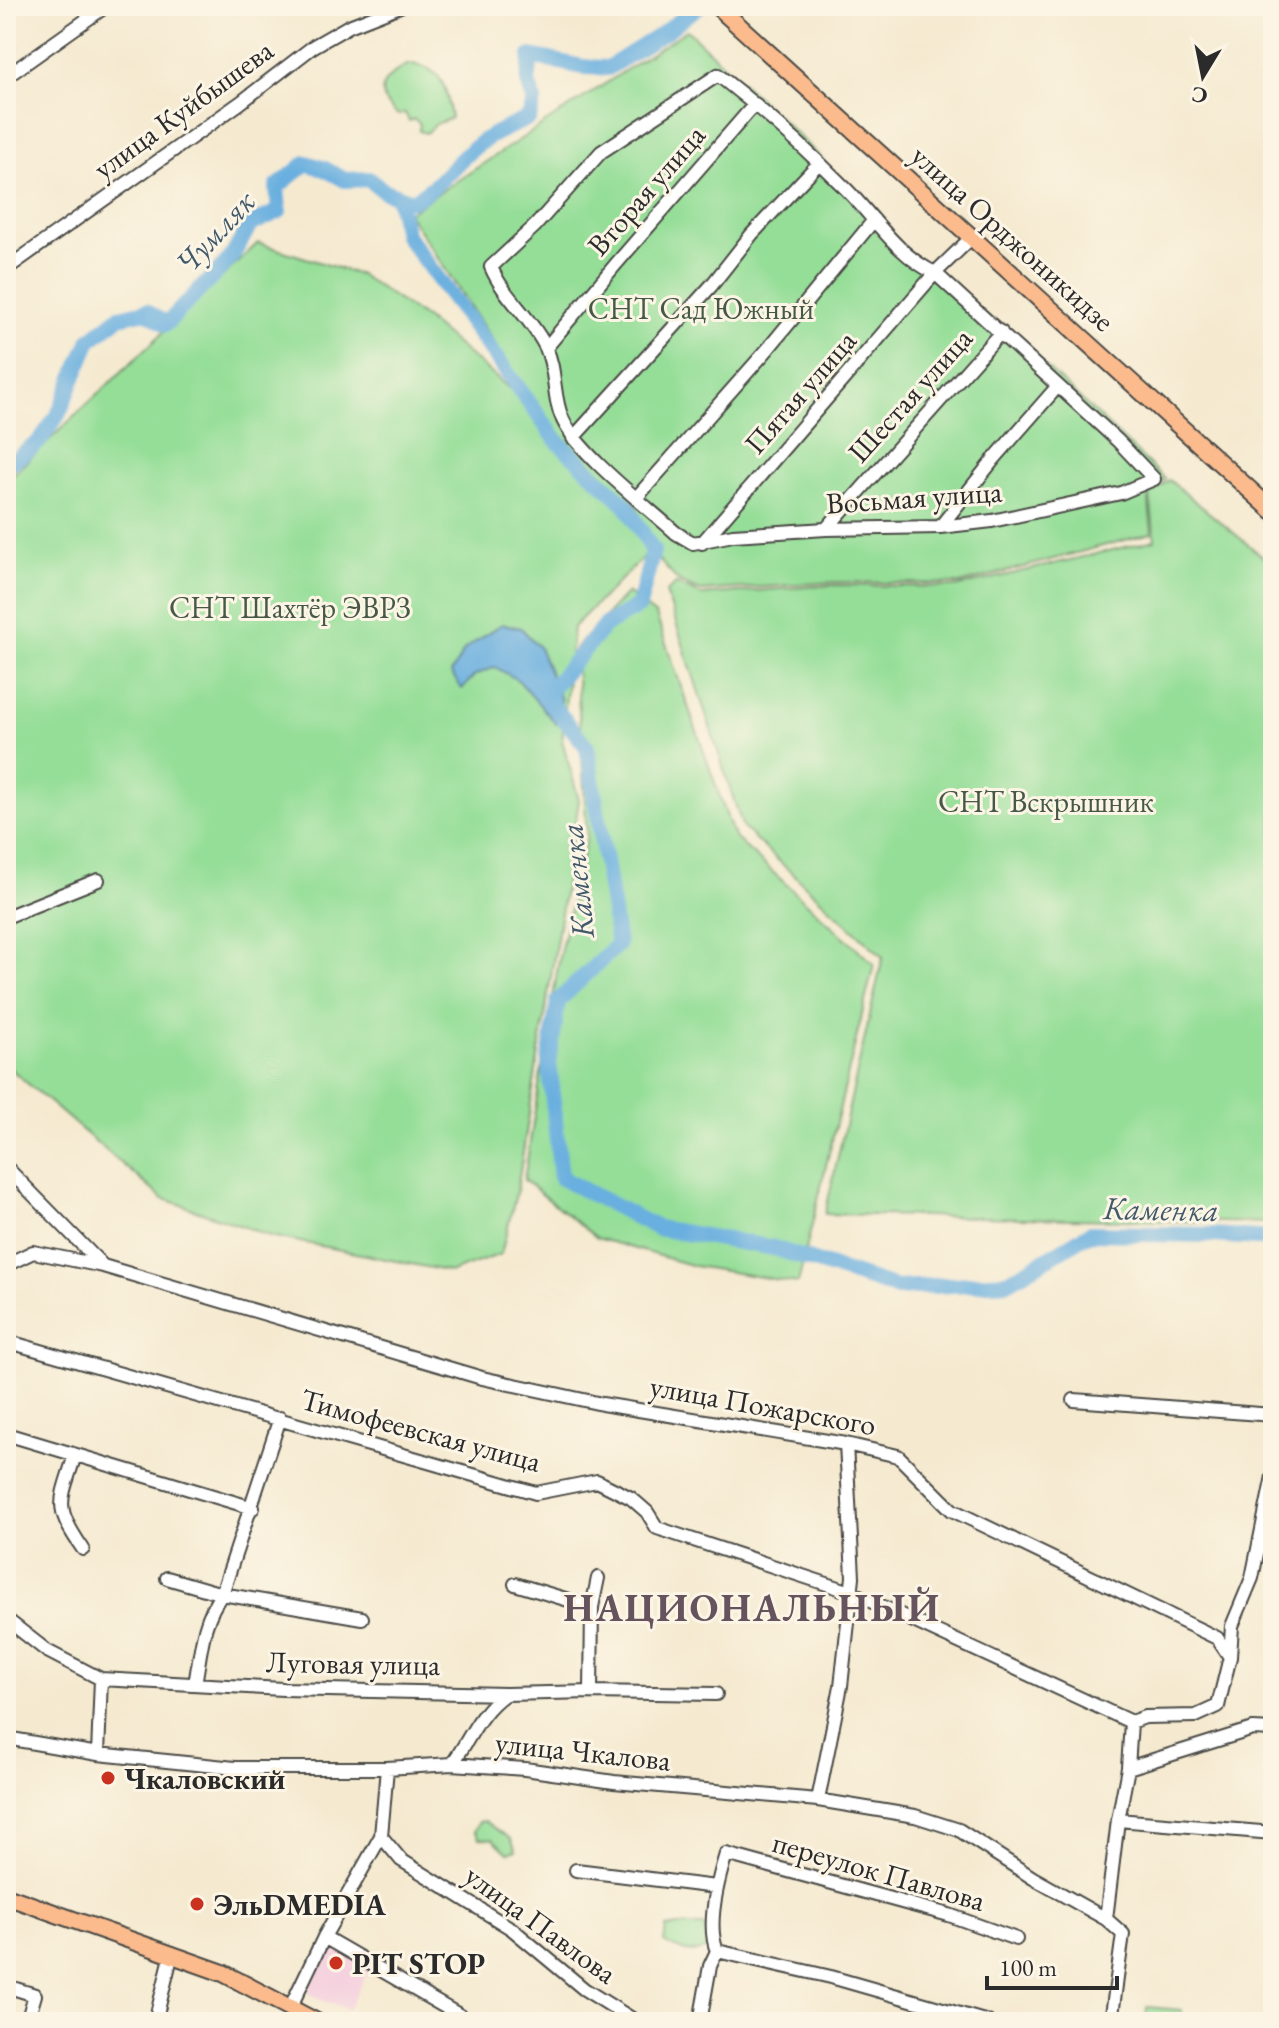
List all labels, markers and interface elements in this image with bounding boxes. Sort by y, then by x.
street label: улица Куйбышева [85,31,281,187]
north arrow [1163,36,1243,116]
text: С [1189,80,1210,111]
street label: Вторая улица [578,116,714,264]
street label: улица Орджоникидзе [903,136,1123,340]
water label: Чумляк [165,180,265,283]
park label: СНТ Сад Южный [588,289,814,328]
street label: Шестая улица [839,319,981,471]
street label: Пятая улица [735,322,865,462]
street label: Восьмая улица [825,471,1003,523]
park label: СНТ Шахтёр ЭВРЗ [169,588,411,627]
park label: СНТ Вскрышник [938,782,1154,821]
water label: Каменка [550,821,604,942]
water label: Каменка [1102,1187,1219,1231]
street label: улица Пожарского [647,1366,879,1444]
street label: Тимофеевская улица [297,1379,545,1481]
district label: НАЦИОНАЛЬНЫЙ [563,1583,941,1632]
street label: Луговая улица [266,1642,440,1684]
street label: улица Чкалова [493,1722,673,1780]
place label: Чкаловский [124,1759,285,1798]
marker: Чкаловский [99,1769,117,1787]
street label: переулок Павлова [768,1822,990,1920]
street label: улица Павлова [457,1856,625,1992]
place label: ЭльDMEDIA [213,1885,386,1924]
marker: ЭльDMEDIA [188,1895,206,1913]
scale bar [987,1940,1117,1990]
place label: PIT STOP [352,1944,485,1983]
text: 100 m [999,1952,1057,1983]
marker: PIT STOP [327,1954,345,1972]

